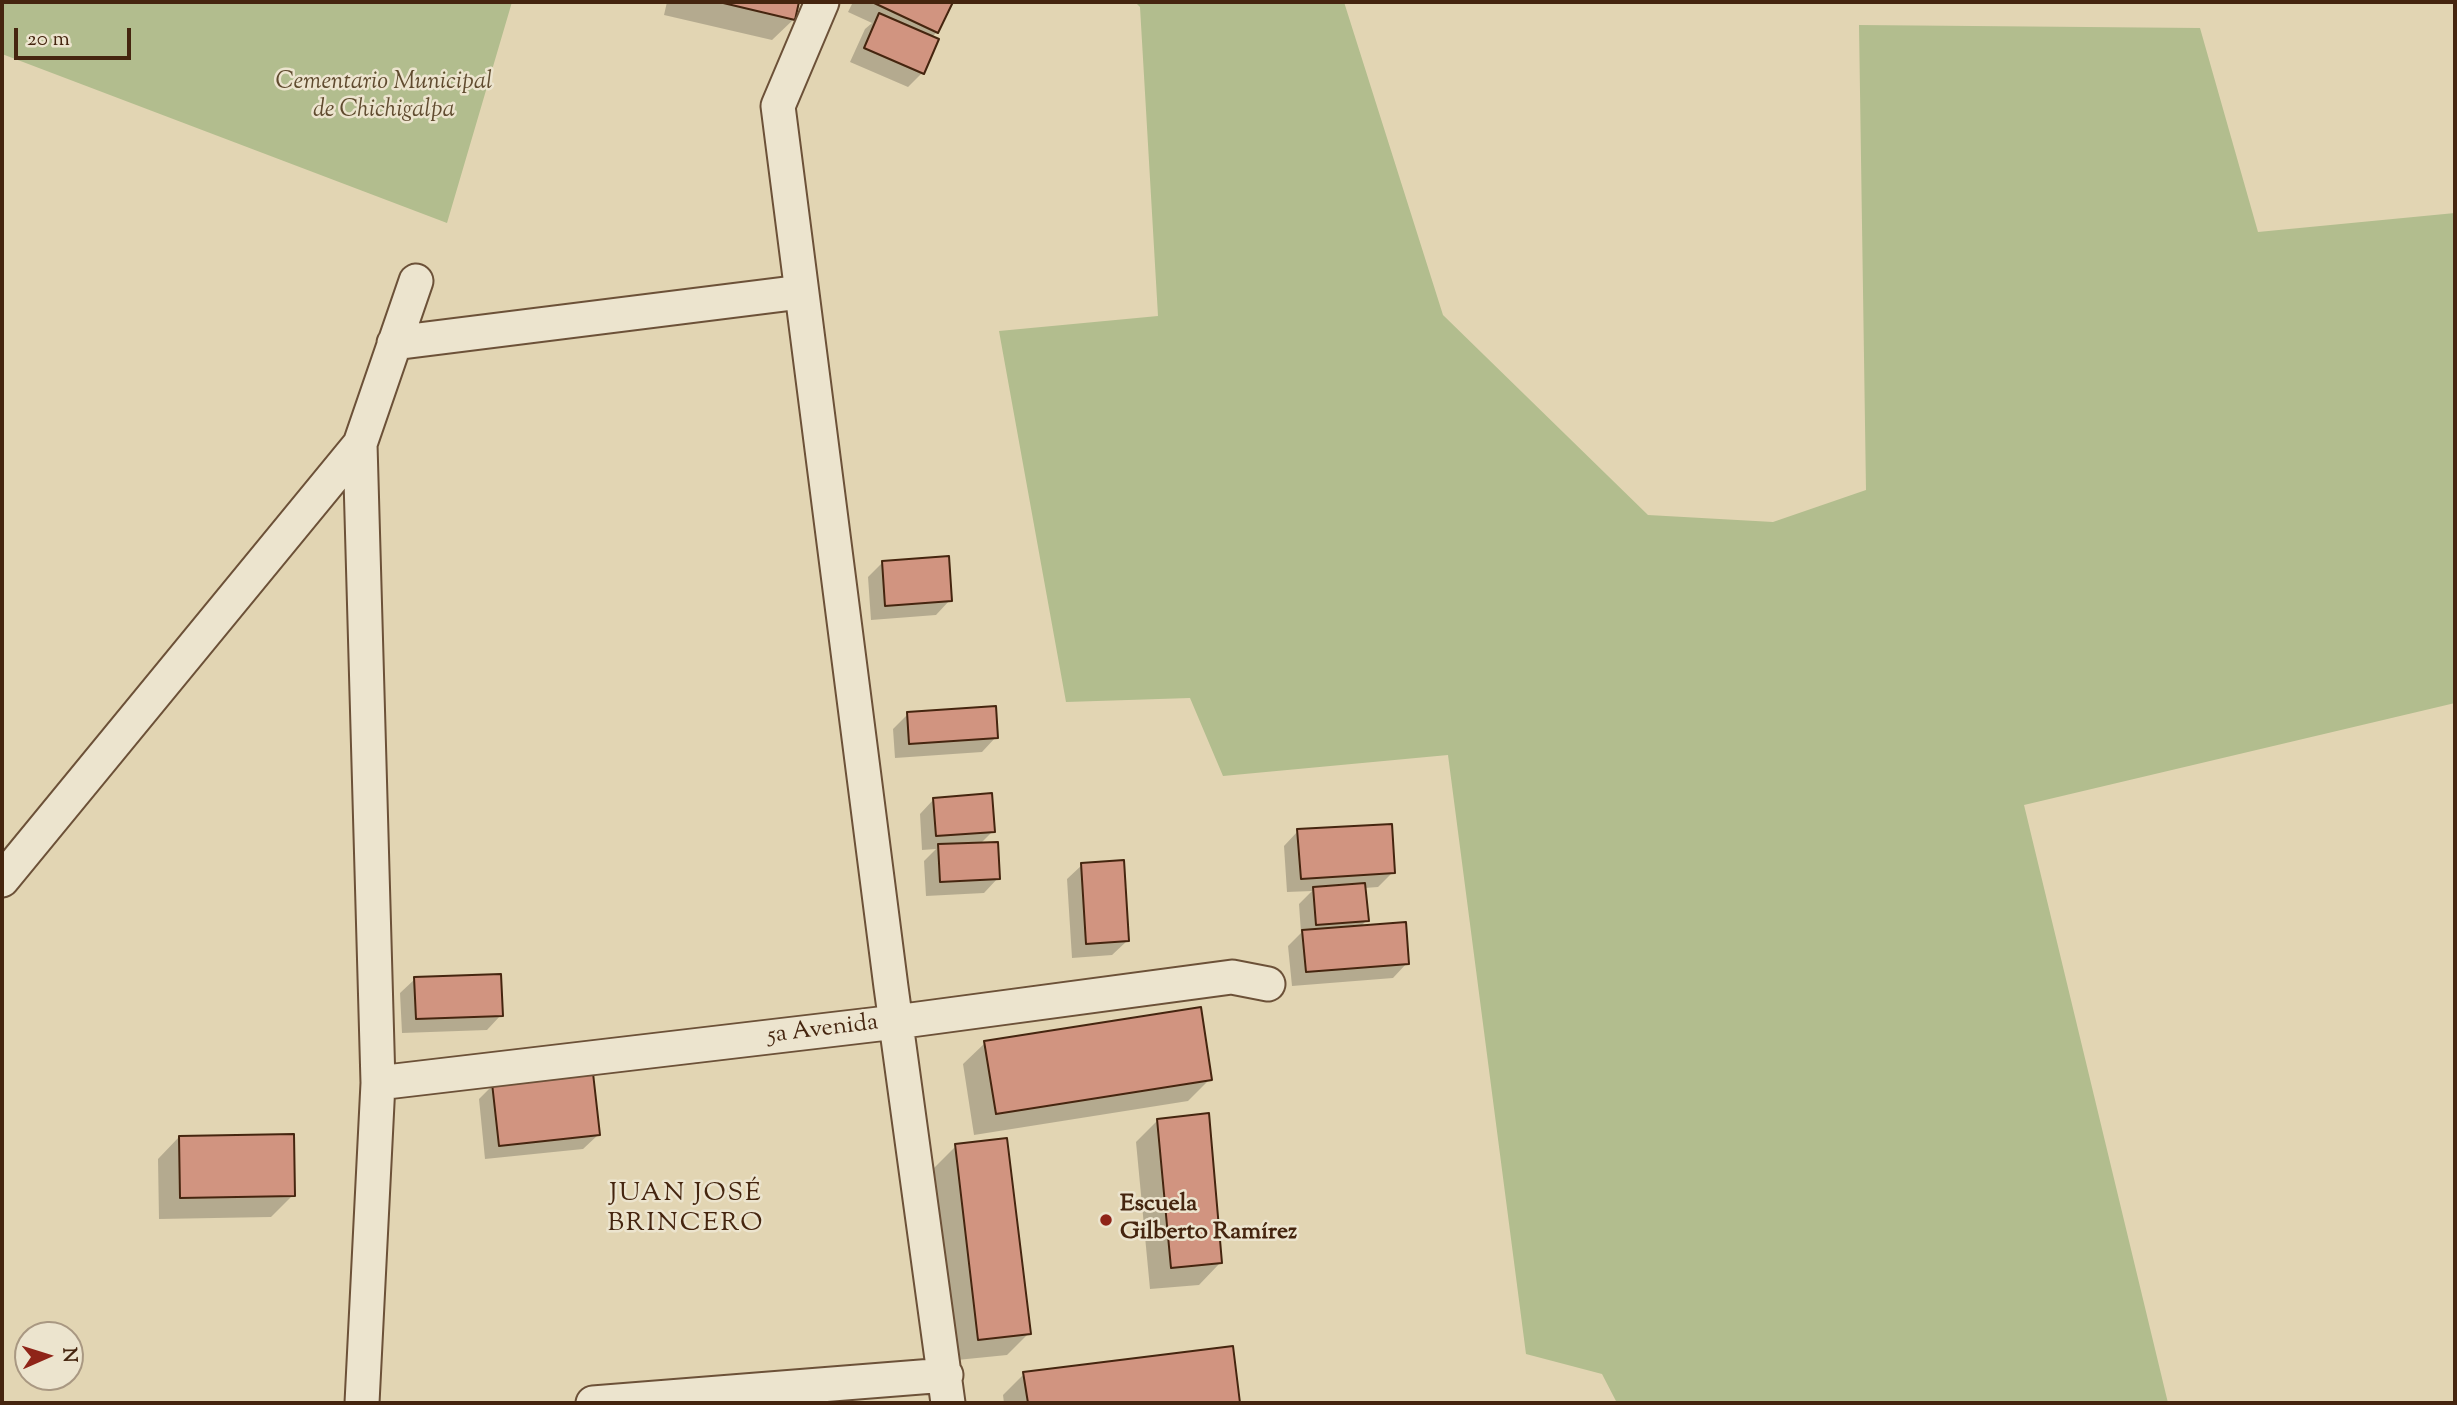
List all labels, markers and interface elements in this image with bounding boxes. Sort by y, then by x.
scale bar [18,14,135,58]
text: 20 m [27,25,70,55]
park label: Cementario Municipal de Chichigalpa [276,70,492,126]
street label: 5a Avenida [766,1010,880,1052]
district label: JUAN JOSÉ BRINCERO [608,1180,764,1242]
place label: Escuela Gilberto Ramírez [1120,1192,1297,1248]
marker: Escuela Gilberto Ramírez [1098,1212,1114,1228]
north arrow [14,1321,84,1391]
text: N [55,1347,82,1363]

